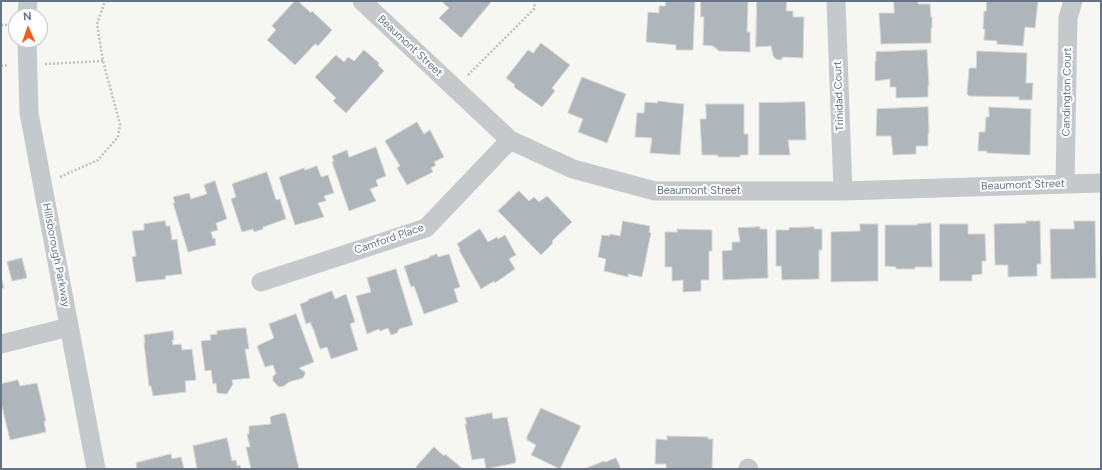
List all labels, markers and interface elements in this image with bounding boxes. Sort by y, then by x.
north arrow [8,8,48,48]
text: N [23,10,32,23]
street label: Beaumont Street [375,13,445,79]
street label: Candington Court [1060,47,1074,137]
street label: Trinidad Court [831,61,847,131]
street label: Beaumont Street [981,177,1065,193]
street label: Beaumont Street [657,184,741,198]
street label: Hillsborough Parkway [39,202,73,308]
street label: Camford Place [353,221,425,257]

